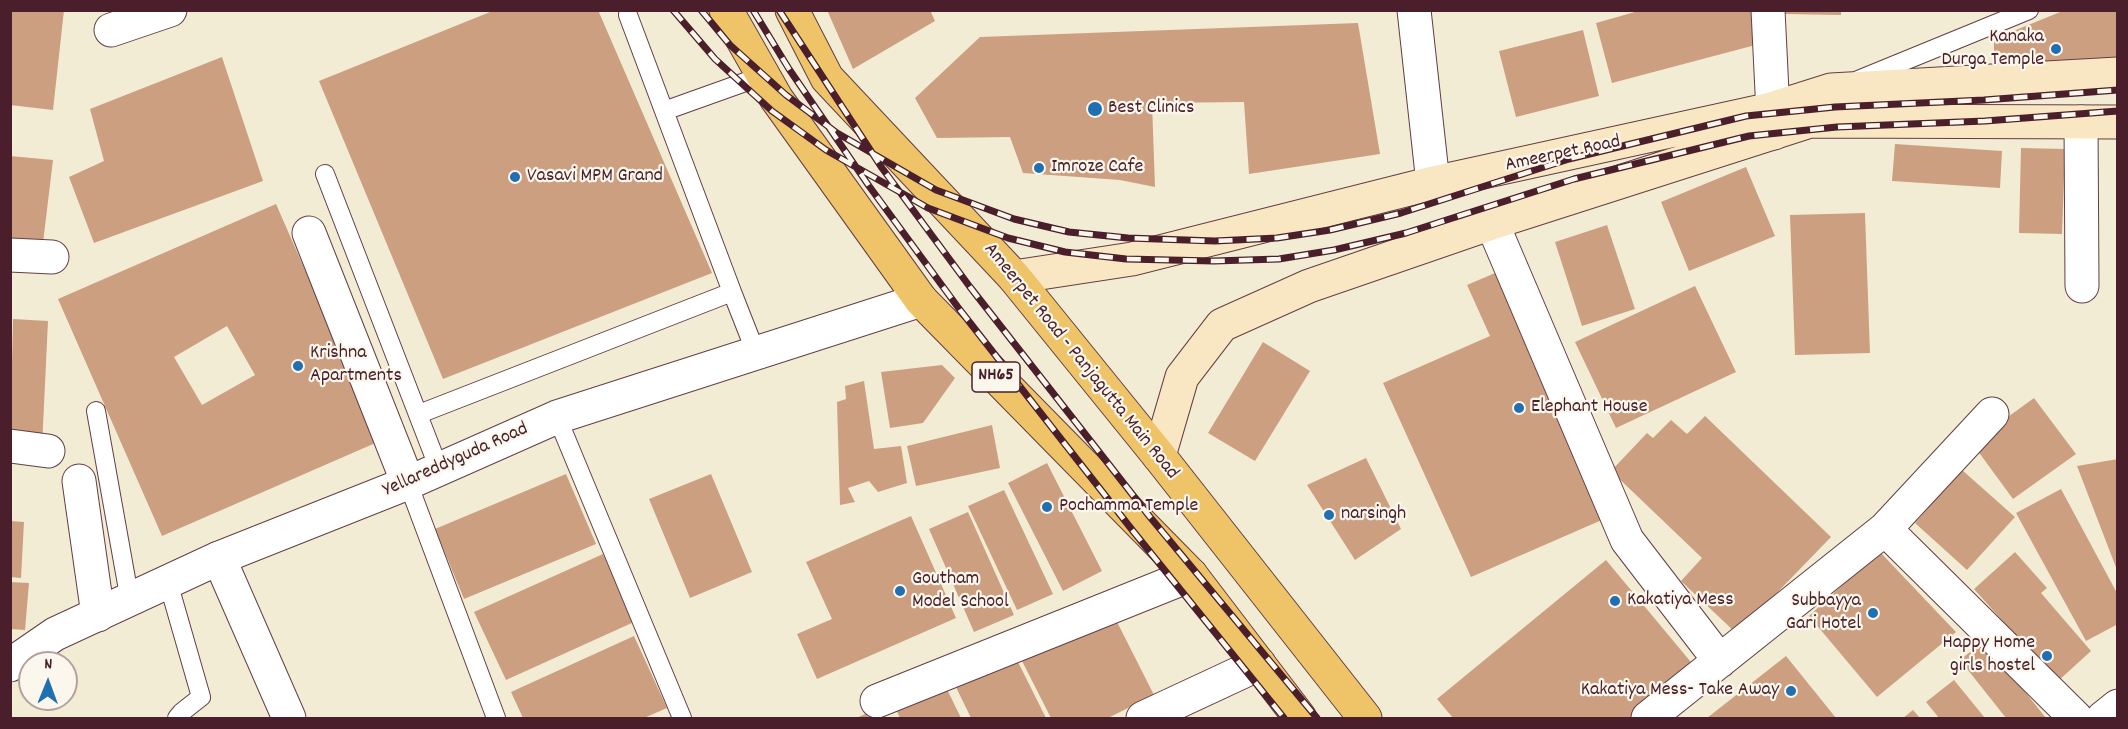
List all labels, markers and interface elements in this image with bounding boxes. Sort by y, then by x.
place label: Kanaka Durga Temple [1942,26,2044,73]
marker: Kanaka Durga Temple [2049,42,2063,56]
place label: Best Clinics [1108,97,1194,121]
marker: Best Clinics [1086,100,1104,118]
street label: Ameerpet Road [1503,131,1623,179]
place label: Imroze Cafe [1051,156,1143,180]
marker: Imroze Cafe [1032,161,1046,175]
place label: Vasavi MPM Grand [527,165,663,189]
marker: Vasavi MPM Grand [508,170,522,184]
street label: Ameerpet Road - Panjagutta Main Road [977,239,1183,485]
place label: Krishna Apartments [310,342,402,389]
marker: Krishna Apartments [291,359,305,373]
road number: NH65 [972,362,1020,392]
place label: Elephant House [1531,396,1648,420]
marker: Elephant House [1512,401,1526,415]
street label: Yellareddyguda Road [380,418,532,504]
place label: Pochamma Temple [1059,495,1198,519]
marker: Pochamma Temple [1040,500,1054,514]
place label: narsingh [1341,503,1406,527]
marker: narsingh [1322,508,1336,522]
place label: Goutham Model School [912,568,1009,615]
marker: Goutham Model School [893,584,907,598]
place label: Kakatiya Mess [1627,589,1734,613]
place label: Subbayya Gari Hotel [1786,590,1861,637]
marker: Kakatiya Mess [1608,594,1622,608]
marker: Subbayya Gari Hotel [1866,606,1880,620]
place label: Happy Home girls hostel [1943,632,2035,679]
marker: Happy Home girls hostel [2040,649,2054,663]
north arrow [18,651,78,711]
text: N [44,653,52,676]
place label: Kakatiya Mess- Take Away [1581,679,1779,703]
marker: Kakatiya Mess- Take Away [1784,684,1798,698]

